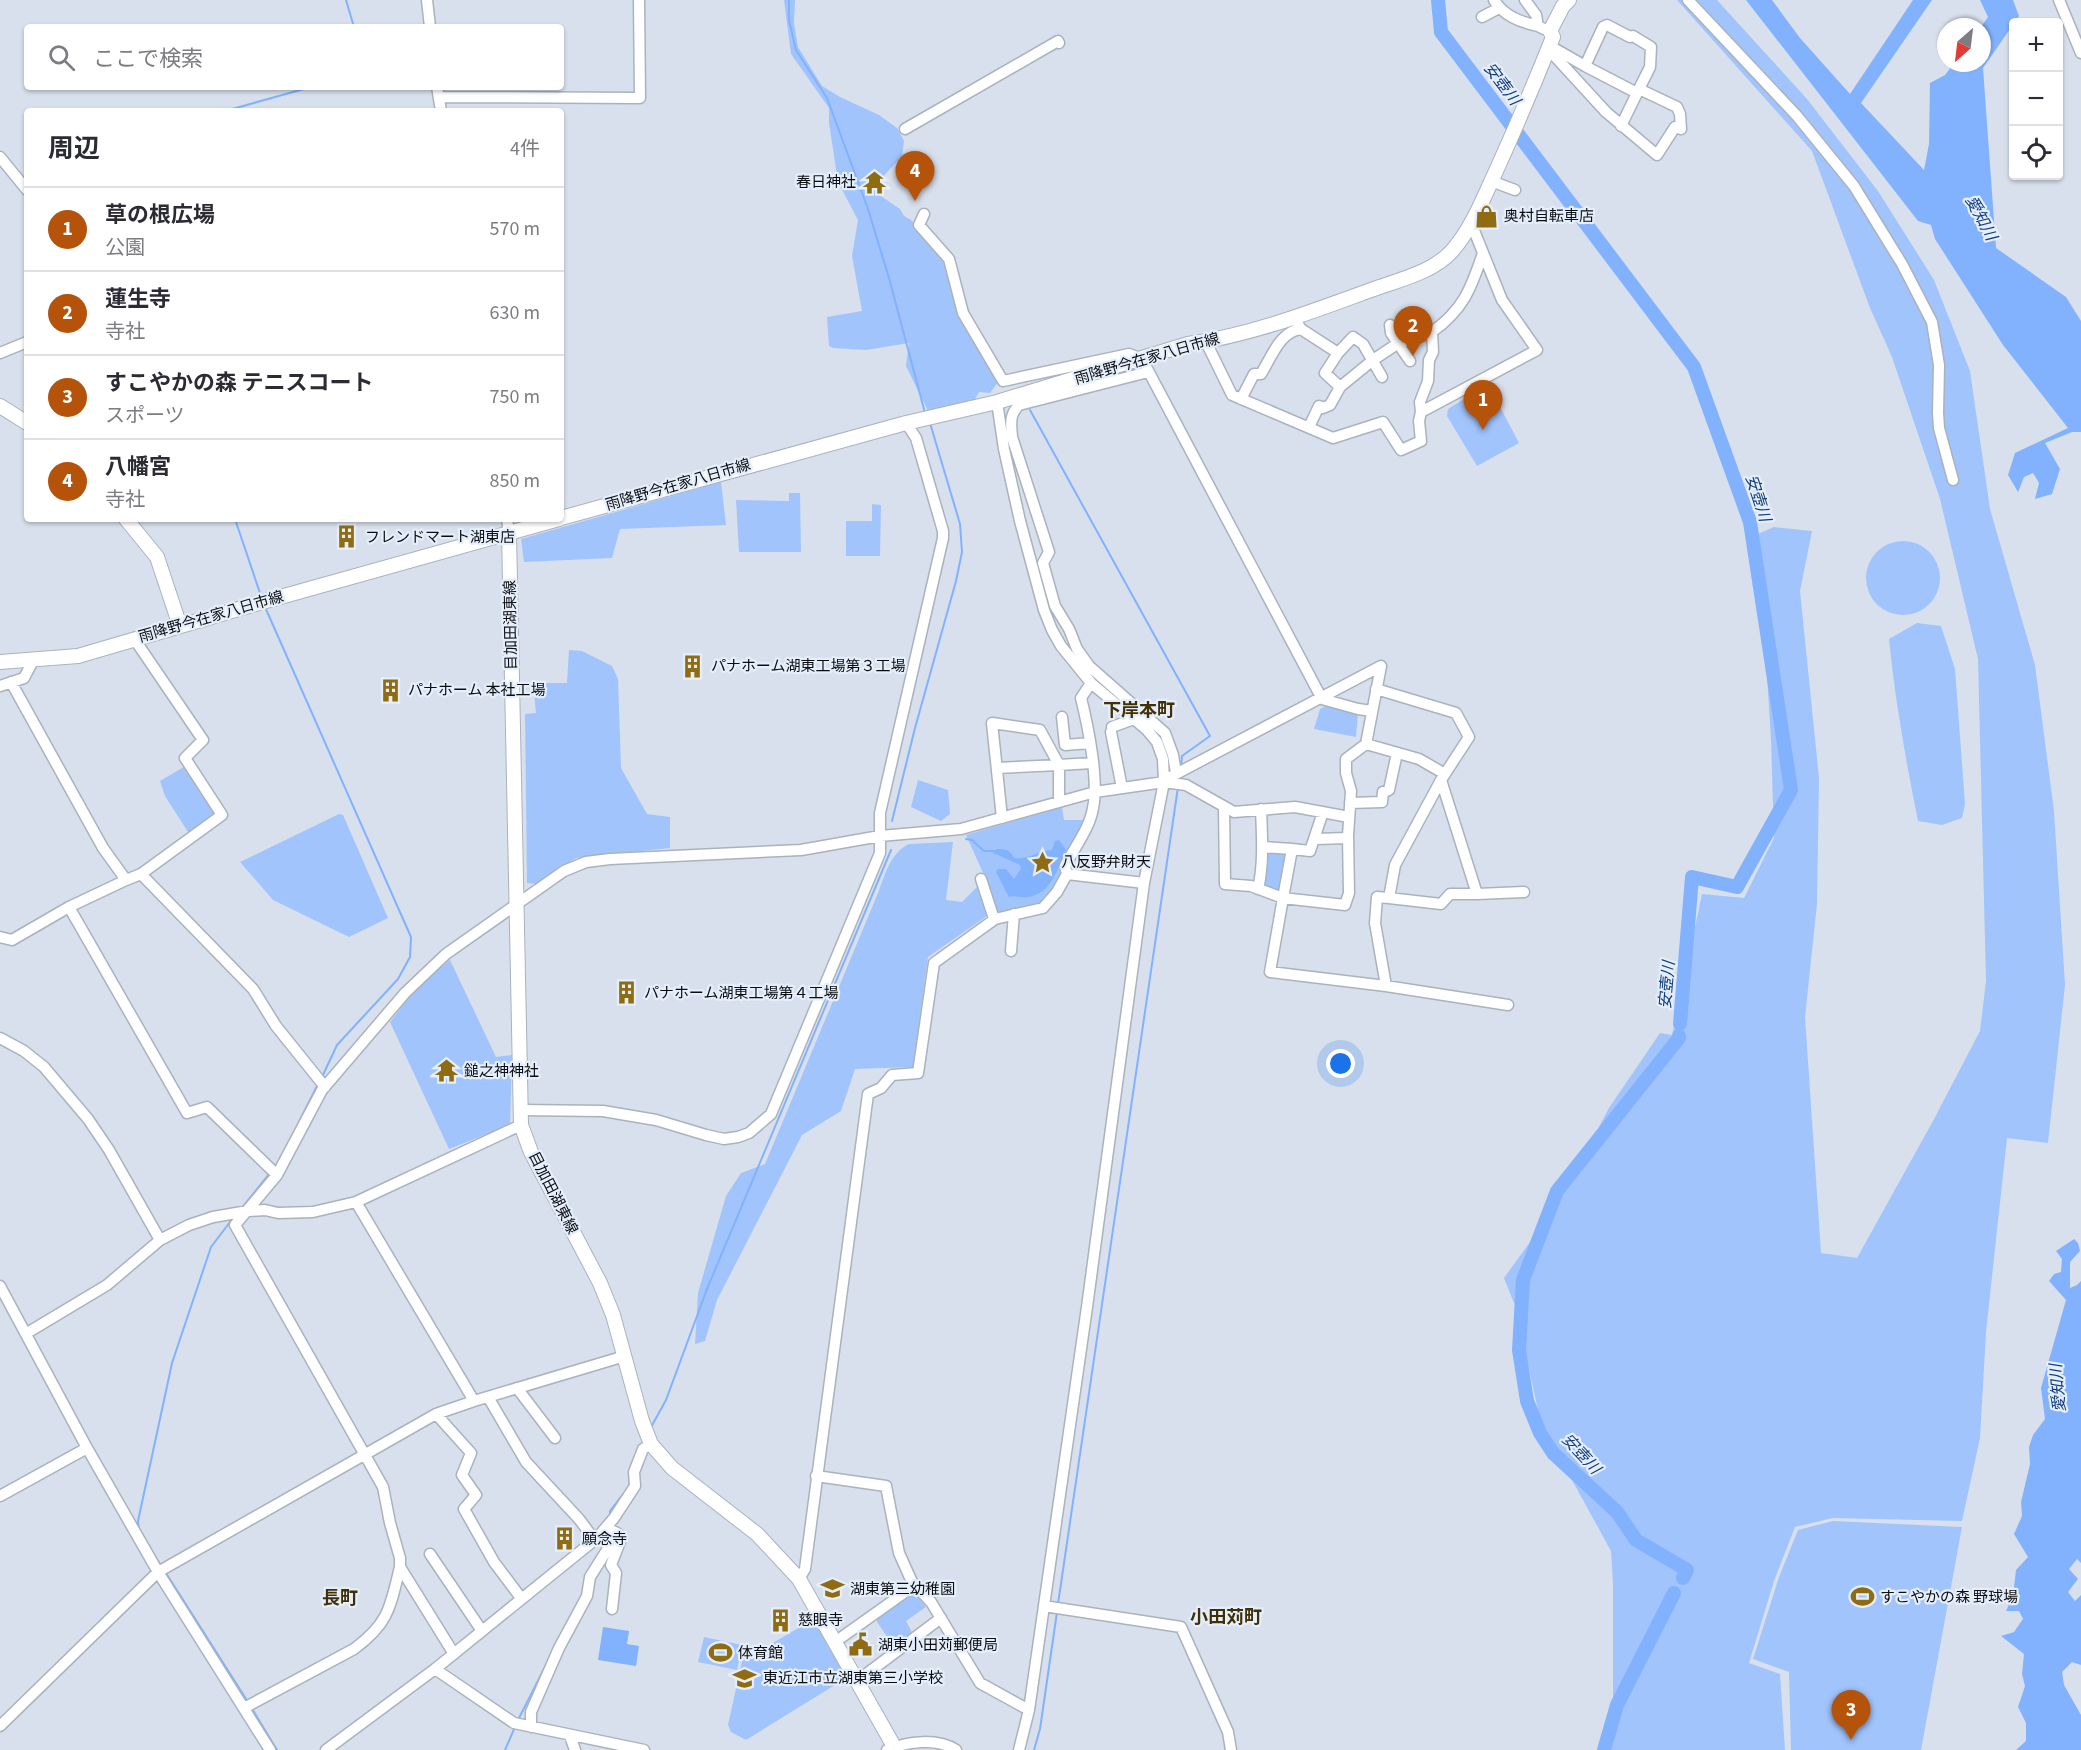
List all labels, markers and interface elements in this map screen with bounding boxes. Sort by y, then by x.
north arrow [1937,18,1991,72]
map controls [2009,18,2063,180]
button: + [2009,18,2063,72]
search box [24,24,564,90]
icon: search [45,41,78,74]
text: ここで検索 [93,43,203,75]
water label: 安壺川 [1479,58,1526,111]
button: − [2009,72,2063,126]
button: locate [2009,126,2063,180]
text: 周辺 [48,130,100,167]
text: 4件 [510,135,540,163]
pin: 4 [896,152,934,201]
temple icon: 春日神社 [861,169,887,195]
place label: 春日神社 [796,172,856,193]
water label: 愛知川 [1960,192,2003,246]
text: 草の根広場 [105,199,215,231]
shop icon: 奥村自転車店 [1473,203,1499,229]
place label: 奥村自転車店 [1504,206,1594,227]
text: 1 [62,215,73,243]
text: 570 m [490,215,540,243]
text: 公園 [105,234,145,262]
text: 蓮生寺 [105,283,171,315]
text: 2 [62,299,73,327]
text: 630 m [490,299,540,327]
pin: 2 [1394,306,1432,356]
text: 寺社 [105,318,145,346]
street label: 雨降野今在家八日市線 [1072,328,1222,390]
text: すこやかの森 テニスコート [105,367,373,399]
pin: 1 [1464,380,1502,430]
text: 3 [62,383,73,411]
text: 750 m [490,383,540,411]
text: スポーツ [105,402,185,430]
text: 八幡宮 [105,451,171,483]
street label: 雨降野今在家八日市線 [603,454,753,516]
text: 4 [62,467,73,495]
text: 850 m [490,467,540,495]
water label: 安壺川 [1740,472,1776,526]
text: 寺社 [105,486,145,514]
building icon: フレンドマート湖東店 [334,524,360,550]
place label: フレンドマート湖東店 [365,527,515,548]
street label: 目加田湖東線 [500,580,522,670]
street label: 雨降野今在家八日市線 [136,586,286,648]
building icon: パナホーム湖東工場第３工場 [680,653,706,679]
place label: パナホーム湖東工場第３工場 [711,656,906,677]
building icon: パナホーム 本社工場 [377,677,403,703]
place label: パナホーム 本社工場 [408,680,546,701]
district label: 下岸本町 [1103,698,1175,723]
place icon: 八反野弁財天 [1030,849,1056,875]
place label: 八反野弁財天 [1061,852,1151,873]
water label: 安壺川 [1654,958,1680,1010]
building icon: パナホーム湖東工場第４工場 [613,980,639,1006]
place label: パナホーム湖東工場第４工場 [644,983,839,1004]
your location [1326,1049,1355,1078]
temple icon: 鎚之神神社 [433,1058,459,1084]
place label: 鎚之神神社 [464,1061,539,1082]
street label: 目加田湖東線 [523,1148,583,1238]
water label: 愛知川 [2045,1361,2071,1413]
water label: 安壺川 [1557,1429,1607,1481]
building icon: 願念寺 [551,1526,577,1552]
place label: 願念寺 [582,1529,627,1550]
school or university icon: 湖東第三幼稚園 [819,1576,845,1602]
place label: 湖東第三幼稚園 [850,1579,955,1600]
sports icon: すこやかの森 野球場 [1849,1584,1875,1610]
district label: 長町 [322,1586,358,1611]
place label: すこやかの森 野球場 [1880,1587,2018,1608]
district label: 小田苅町 [1190,1605,1262,1630]
building icon: 慈眼寺 [767,1607,793,1633]
place label: 慈眼寺 [798,1610,843,1631]
public building icon: 湖東小田苅郵便局 [847,1632,873,1658]
place label: 湖東小田苅郵便局 [878,1635,998,1656]
sports icon: 体育館 [707,1640,733,1666]
place label: 体育館 [738,1643,783,1664]
school or university icon: 東近江市立湖東第三小学校 [732,1665,758,1691]
place label: 東近江市立湖東第三小学校 [763,1668,943,1689]
pin: 3 [1832,1690,1870,1740]

